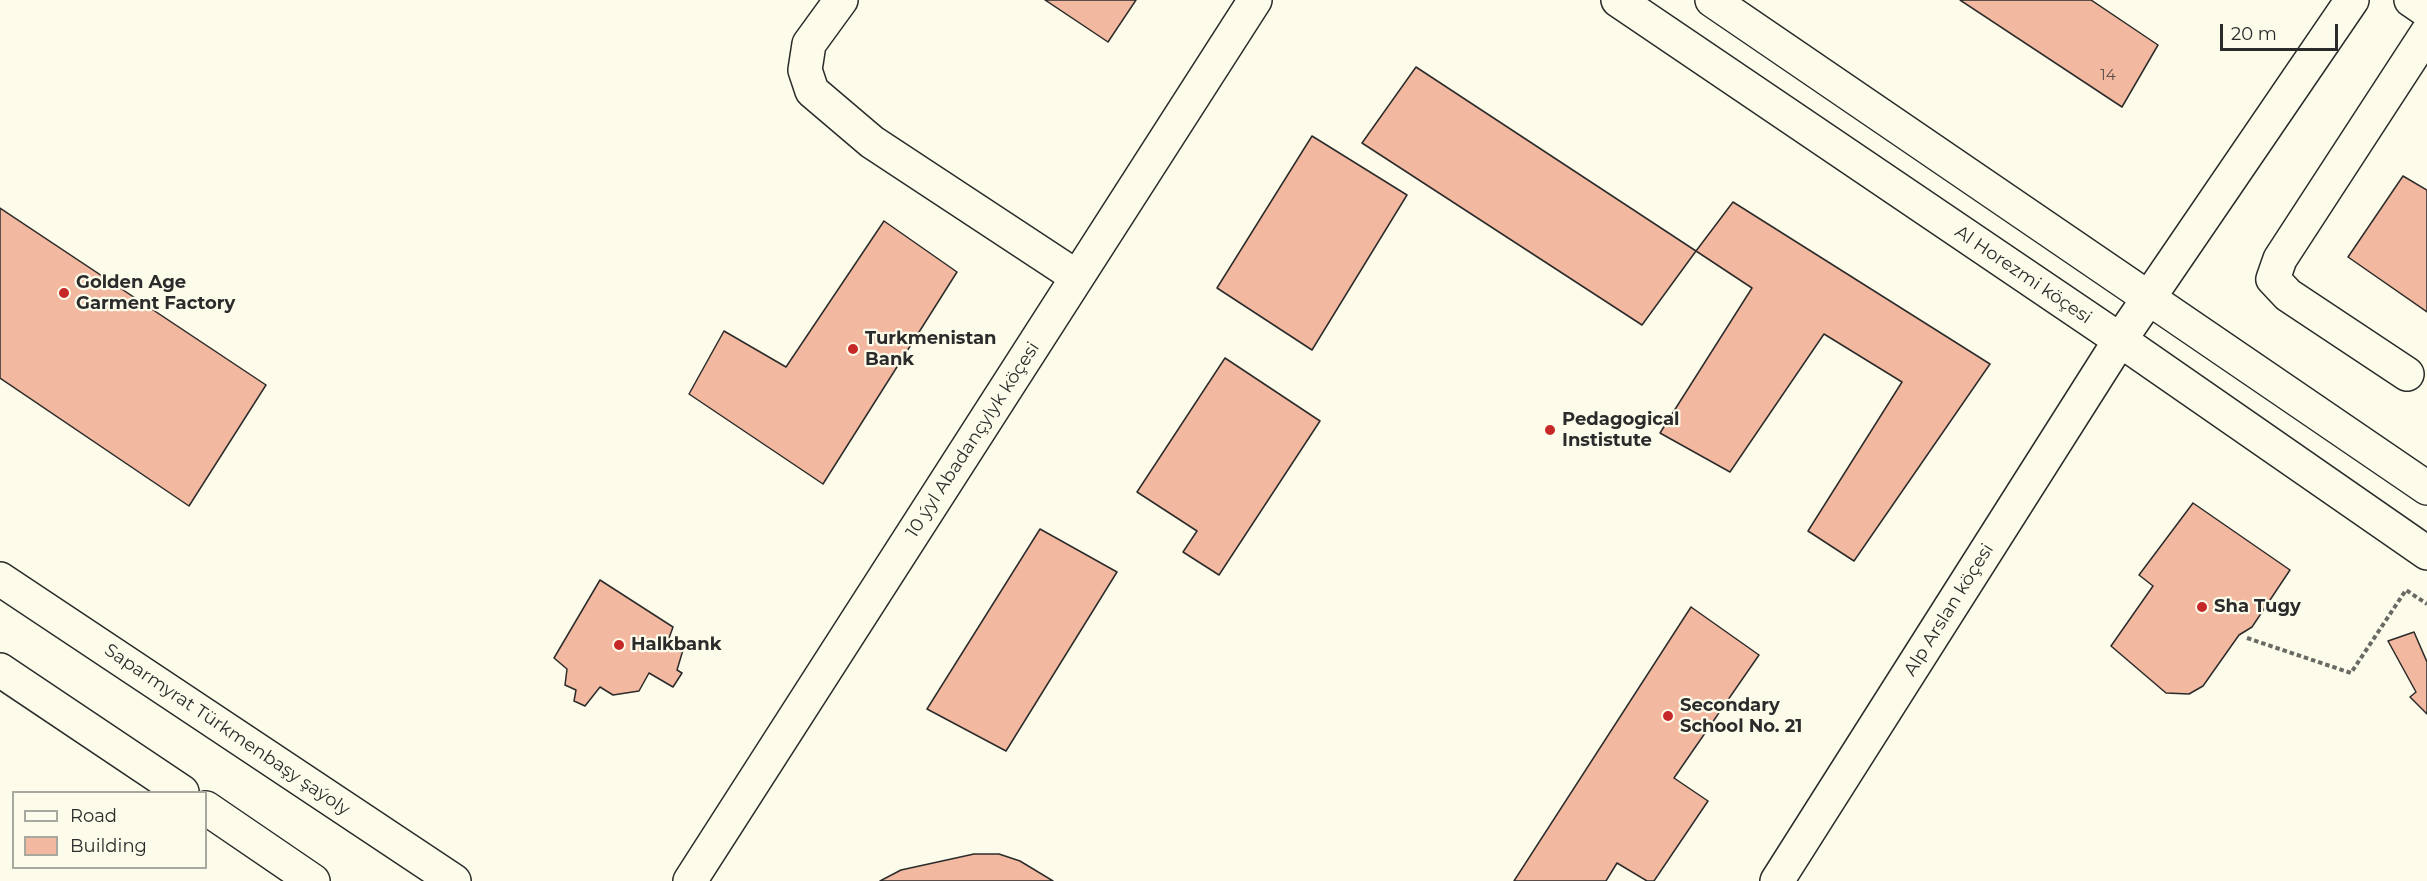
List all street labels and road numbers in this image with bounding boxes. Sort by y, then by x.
street label: Al Horezmi köçesi [1951,221,2095,329]
street label: 10 ýyl Abadançylyk köçesi [902,338,1044,542]
street label: Alp Arslan köçesi [1900,540,1998,680]
street label: Saparmyrat Türkmenbaşy şaýoly [100,640,354,820]

